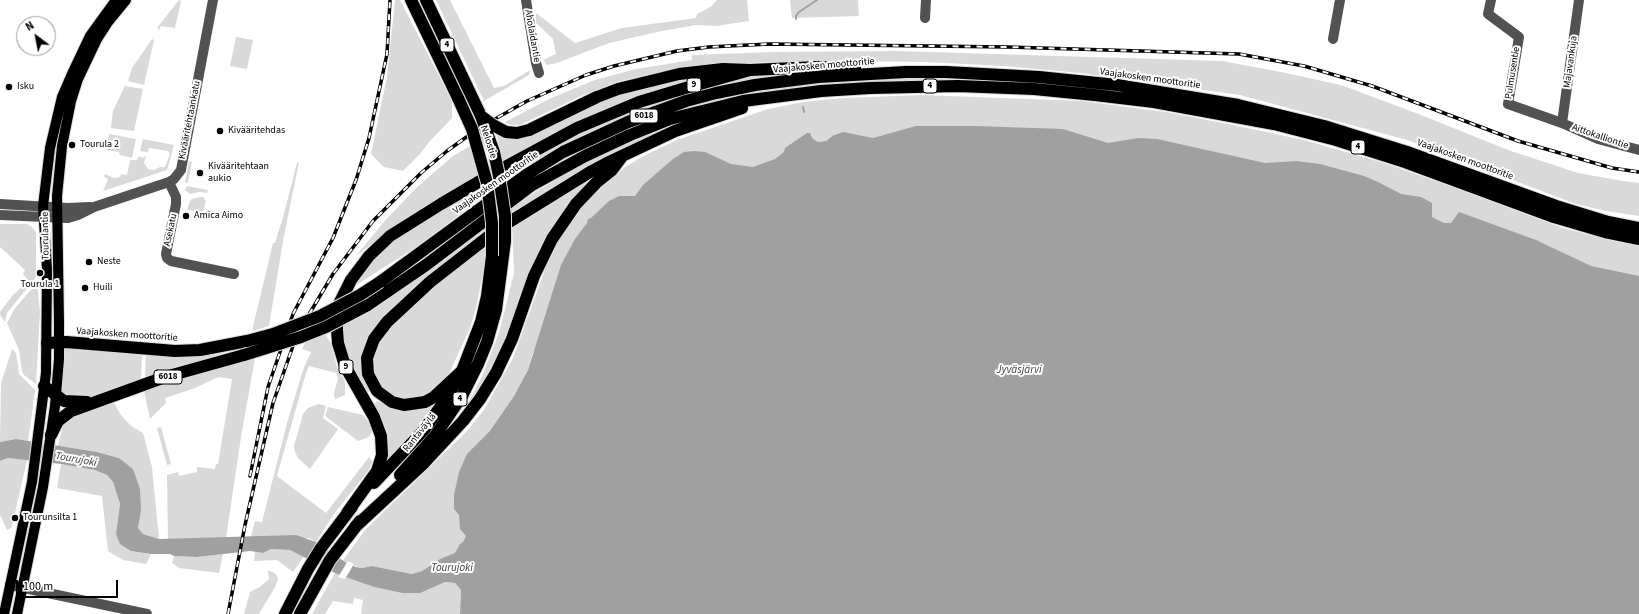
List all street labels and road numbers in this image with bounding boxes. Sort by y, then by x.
street label: Aholaidantie [521,9,543,63]
street label: Majavankuja [1561,35,1581,89]
road number: 4 [440,38,454,52]
street label: Pulmusentie [1503,46,1523,100]
street label: Vaajakosken moottoritie [773,56,875,76]
street label: Vaajakosken moottoritie [1099,66,1201,92]
road number: 9 [687,78,701,92]
road number: 4 [923,79,937,93]
street label: Kivääritehtaankatu [177,80,203,160]
road number: 6018 [630,109,658,123]
street label: Aittokalliontie [1570,122,1630,152]
street label: Nelostie [477,124,499,160]
street label: Vaajakosken moottoritie [1415,137,1515,183]
road number: 4 [1351,140,1365,154]
street label: Vaajakosken moottoritie [451,149,541,217]
street label: Tourulantie [40,212,52,260]
street label: Asekatu [162,212,180,248]
street label: Vaajakosken moottoritie [76,325,178,345]
road number: 9 [339,360,353,374]
road number: 6018 [154,370,182,384]
road number: 4 [453,392,467,406]
street label: Rantaväylä [401,411,439,455]

